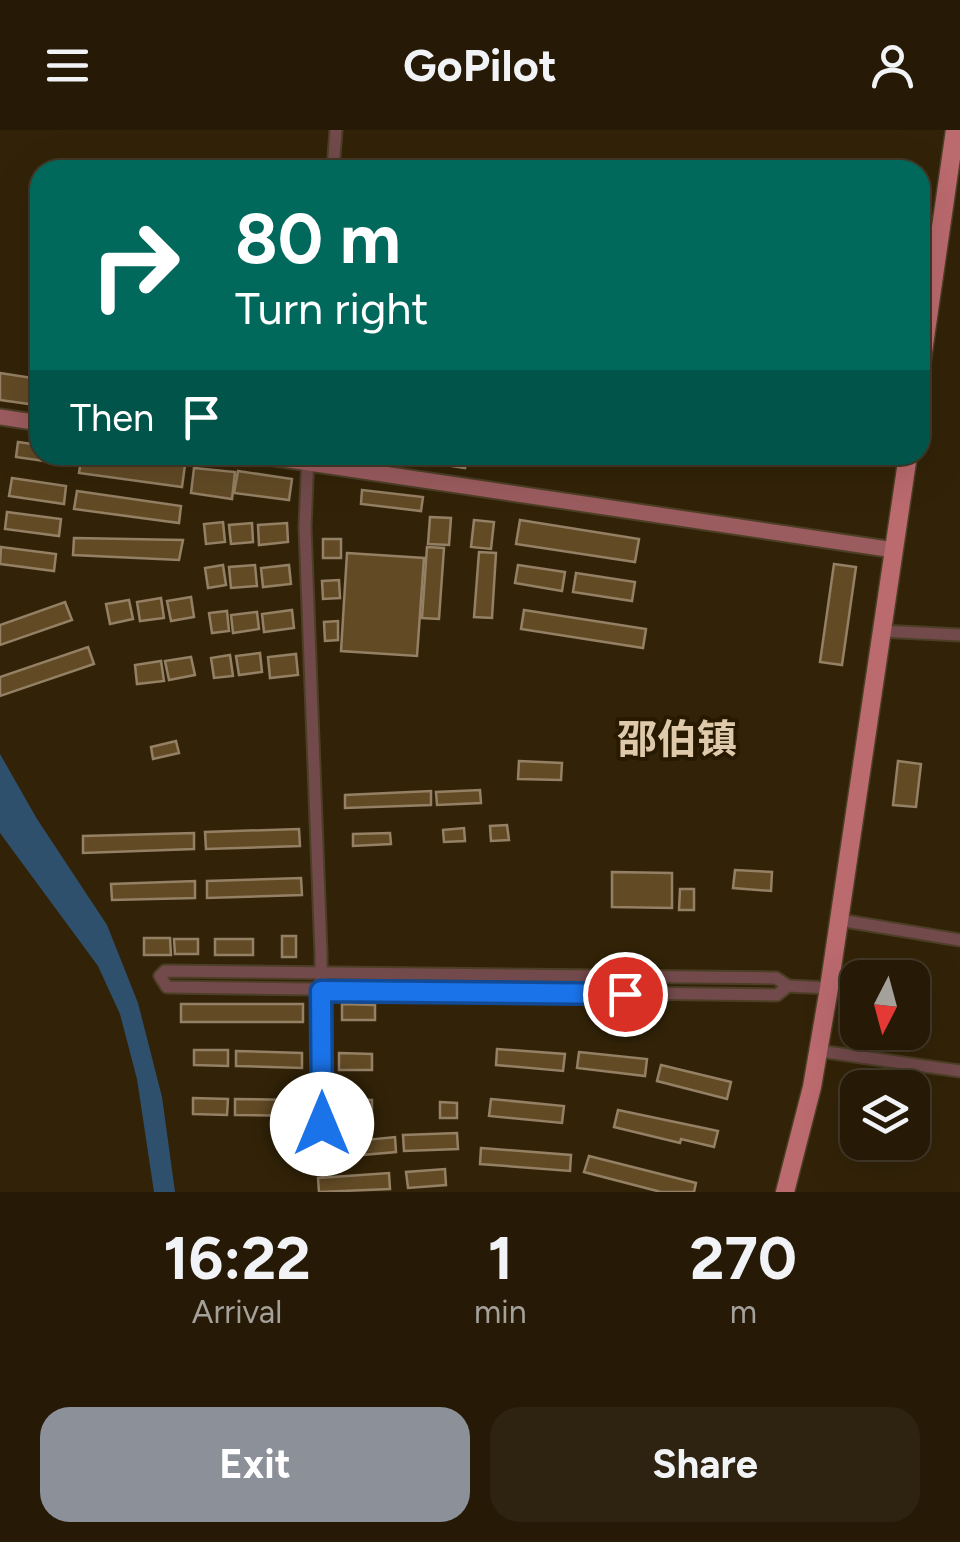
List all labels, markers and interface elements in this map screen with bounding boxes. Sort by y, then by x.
icon: menu [40,38,95,93]
text: GoPilot [403,38,557,92]
icon: person [865,38,920,93]
text: 80 m [235,196,401,281]
icon: right [70,200,200,330]
text: Turn right [235,281,428,335]
icon: arrive [174,390,229,445]
text: Then [70,395,154,441]
district label: 邵伯镇 [617,715,737,763]
pin [583,952,668,1037]
north arrow [840,960,930,1050]
map controls [840,960,930,1160]
icon: arrive [598,967,653,1022]
button: layers [840,1070,930,1160]
position arrow [270,1072,374,1176]
text: 16:22 [163,1222,311,1294]
text: 1 [488,1222,513,1294]
text: 270 [690,1222,797,1294]
text: Arrival [192,1293,282,1331]
text: min [474,1293,527,1331]
text: m [730,1293,757,1331]
button: Exit [40,1407,470,1522]
button: Share [490,1407,920,1522]

